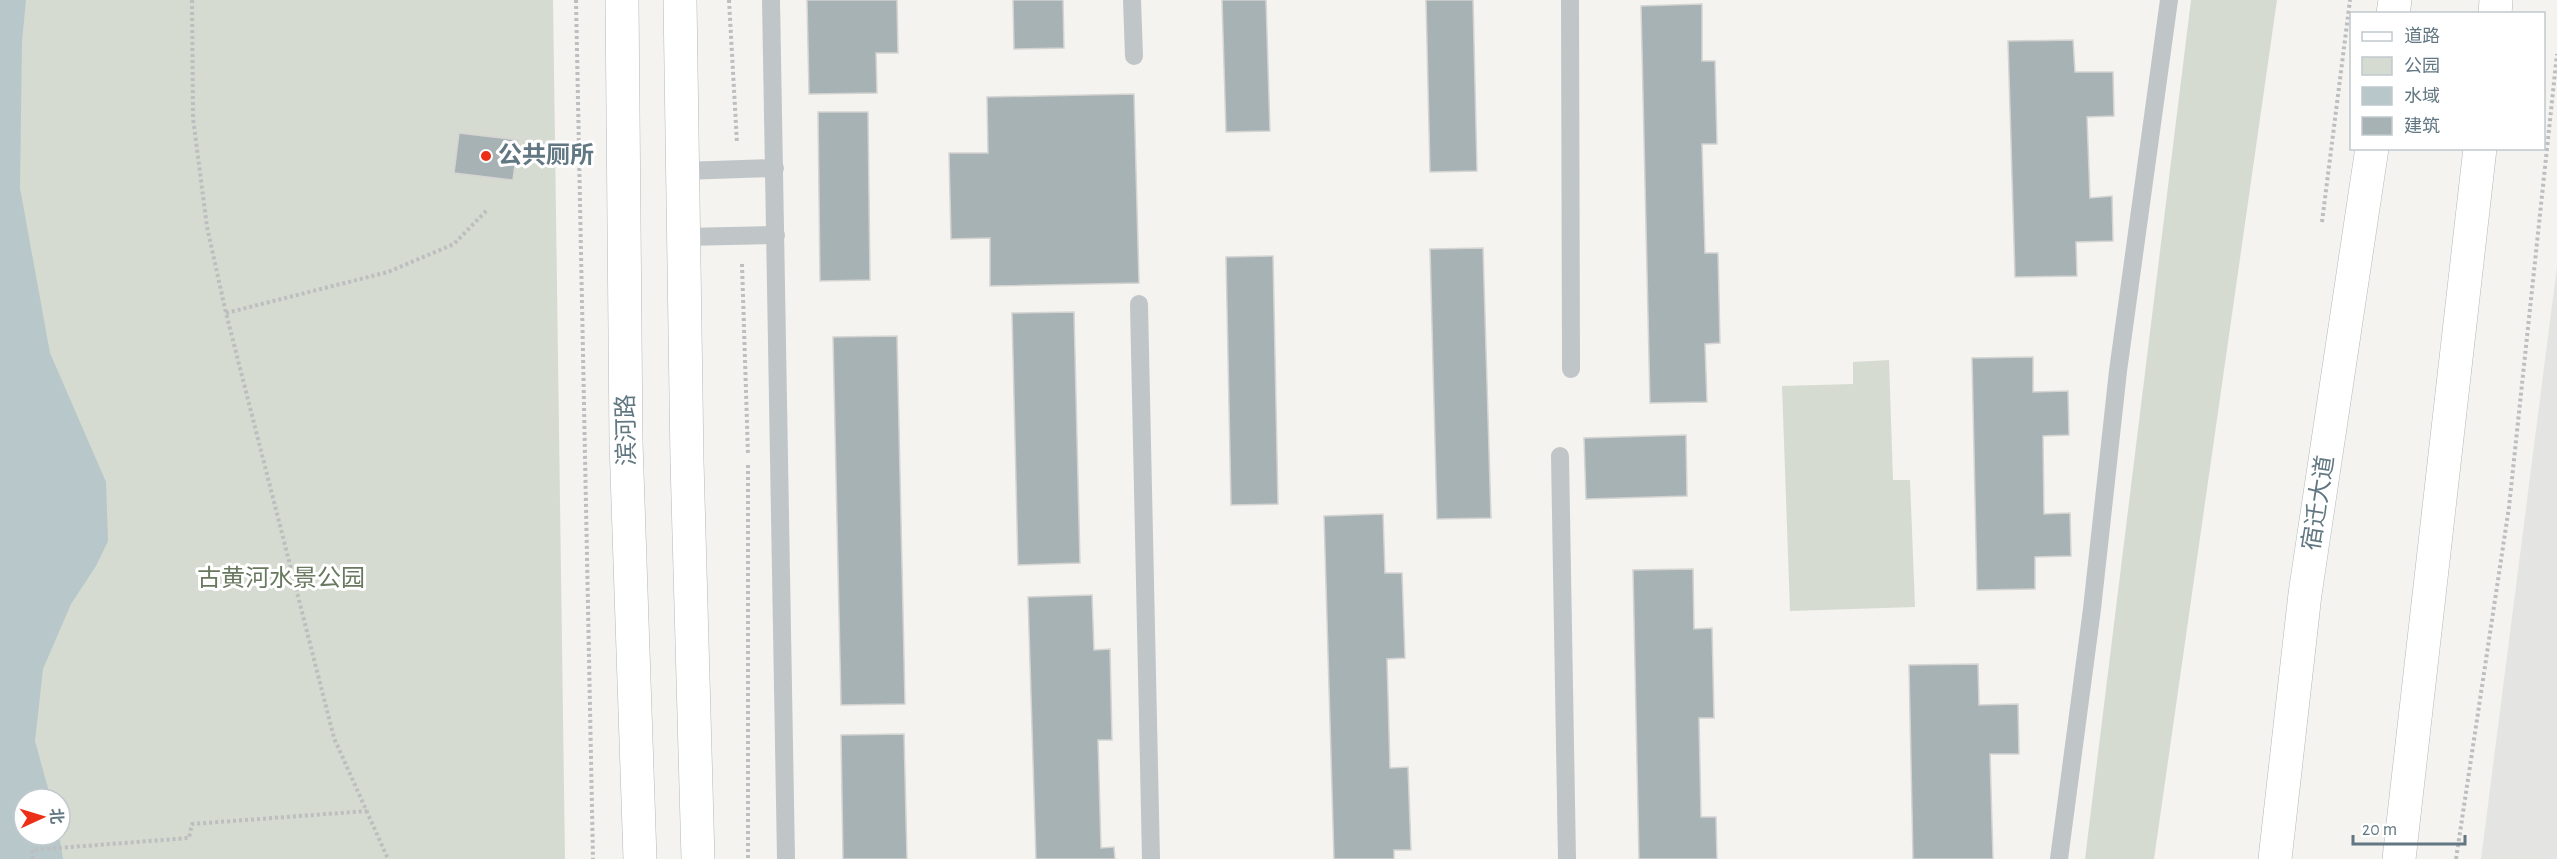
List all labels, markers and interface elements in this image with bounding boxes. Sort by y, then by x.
legend [2350,12,2545,150]
text: 道路 [2404,26,2440,46]
text: 公园 [2404,57,2440,76]
text: 水域 [2404,87,2440,106]
text: 建筑 [2404,116,2440,136]
place label: 公共厕所 [498,142,594,168]
marker: 公共厕所 [479,149,493,163]
street label: 滨河路 [612,394,640,466]
street label: 宿迁大道 [2298,453,2338,552]
park label: 古黄河水景公园 [197,565,365,591]
north arrow [12,787,72,847]
text: 北 [47,807,66,825]
scale bar [2353,808,2466,846]
text: 20 m [2362,821,2397,839]

